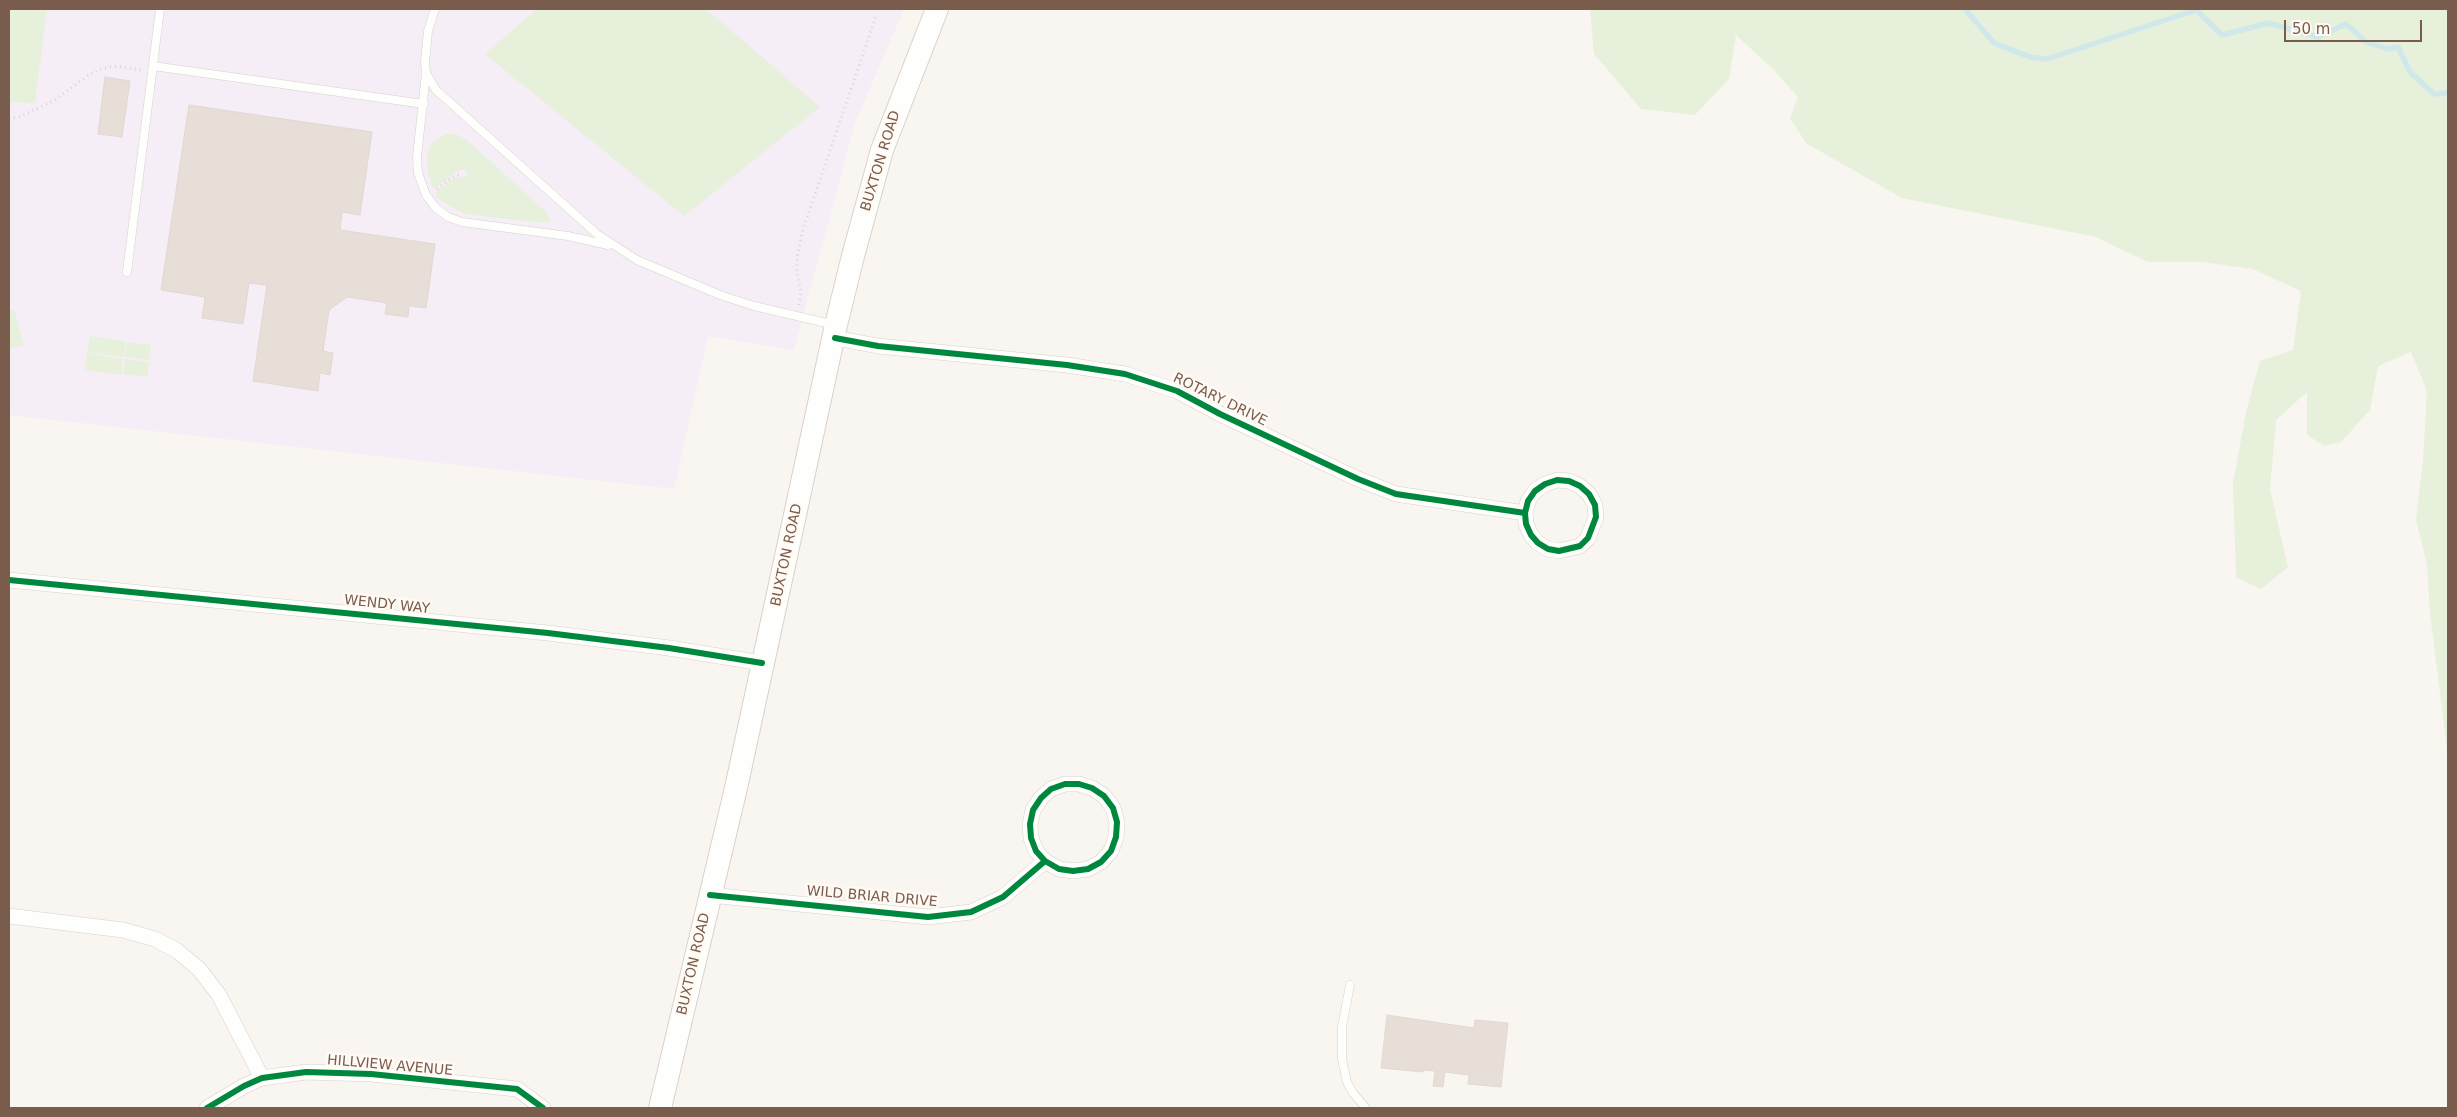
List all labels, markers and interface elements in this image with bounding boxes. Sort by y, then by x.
scale bar [2287,10,2424,42]
text: 50 m [2292,20,2330,38]
street label: BUXTON ROAD [858,109,904,213]
street label: ROTARY DRIVE [1170,370,1270,430]
street label: BUXTON ROAD [768,502,806,608]
street label: WENDY WAY [343,592,431,618]
street label: WILD BRIAR DRIVE [806,883,938,911]
street label: BUXTON ROAD [674,911,714,1017]
street label: HILLVIEW AVENUE [326,1052,454,1080]

